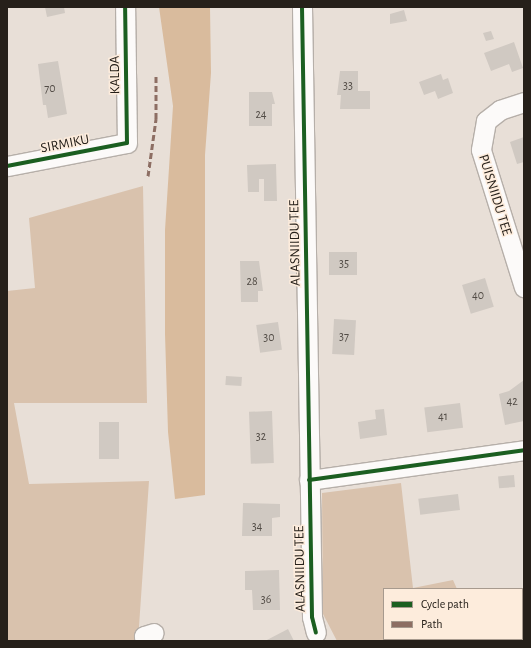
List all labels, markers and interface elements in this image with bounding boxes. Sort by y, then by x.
street label: KALDA [106,56,124,94]
house number: 33 [343,79,353,93]
house number: 70 [44,82,56,96]
house number: 24 [255,108,267,122]
street label: SIRMIKU [39,131,91,157]
street label: PUISNIIDU TEE [475,152,515,238]
street label: ALASNIIDU TEE [286,200,304,286]
house number: 35 [339,257,349,271]
house number: 28 [246,275,258,289]
house number: 40 [472,289,484,303]
house number: 37 [339,330,349,344]
house number: 30 [263,331,275,345]
house number: 42 [506,395,518,409]
house number: 41 [438,410,448,424]
house number: 32 [256,430,266,444]
house number: 34 [252,520,262,534]
street label: ALASNIIDU TEE [291,526,309,612]
legend [383,588,523,640]
house number: 36 [261,593,271,607]
text: Cycle path [421,598,469,610]
text: Path [421,618,443,630]

